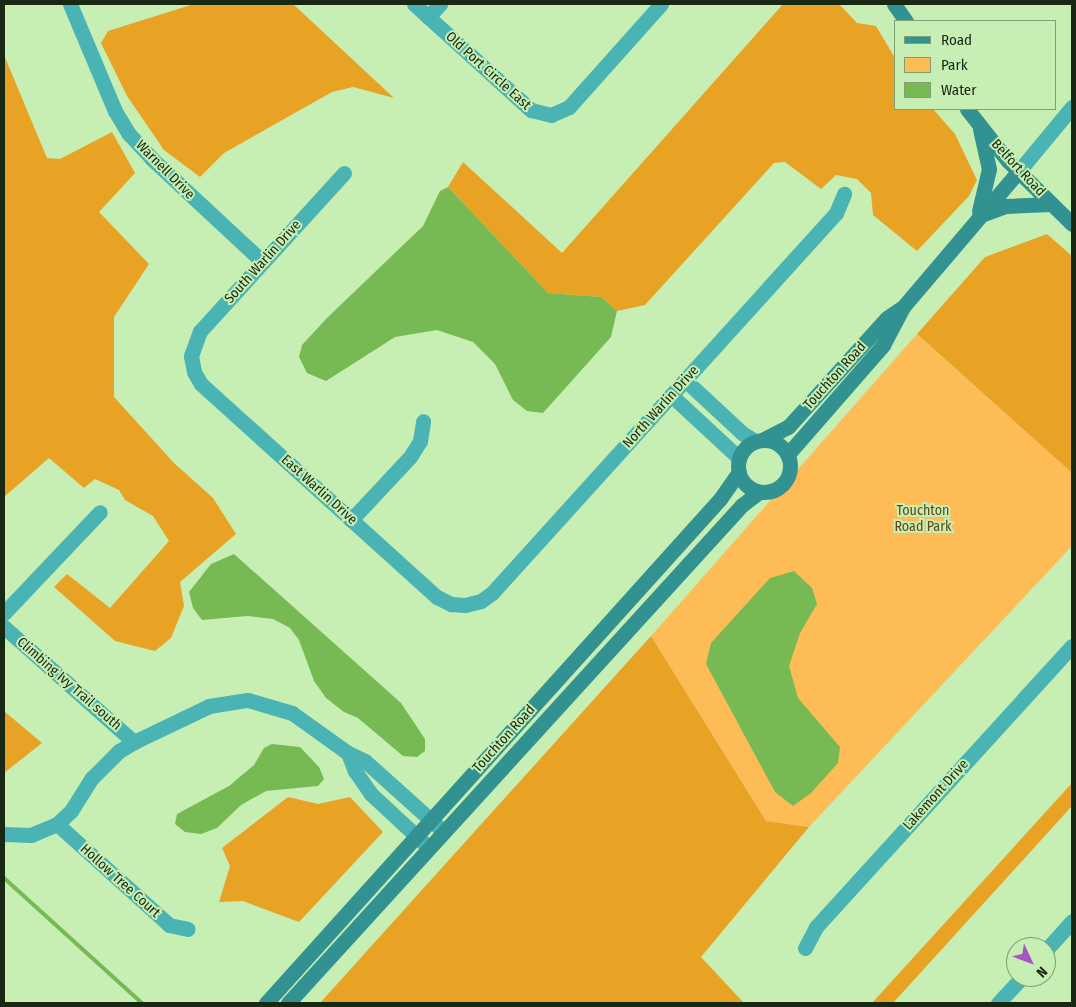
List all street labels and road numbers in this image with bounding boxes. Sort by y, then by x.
street label: Old Port Circle East [442,28,534,114]
street label: Belfort Road [987,136,1049,200]
street label: Warnell Drive [132,137,198,203]
street label: South Warlin Drive [221,217,305,307]
street label: Touchton Road [800,339,870,413]
street label: North Warlin Drive [620,362,702,452]
street label: East Warlin Drive [278,452,360,528]
street label: Climbing Ivy Trail south [13,634,125,734]
street label: Touchton Road [469,702,539,776]
street label: Lakemont Drive [900,756,972,834]
street label: Hollow Tree Court [77,841,163,921]

